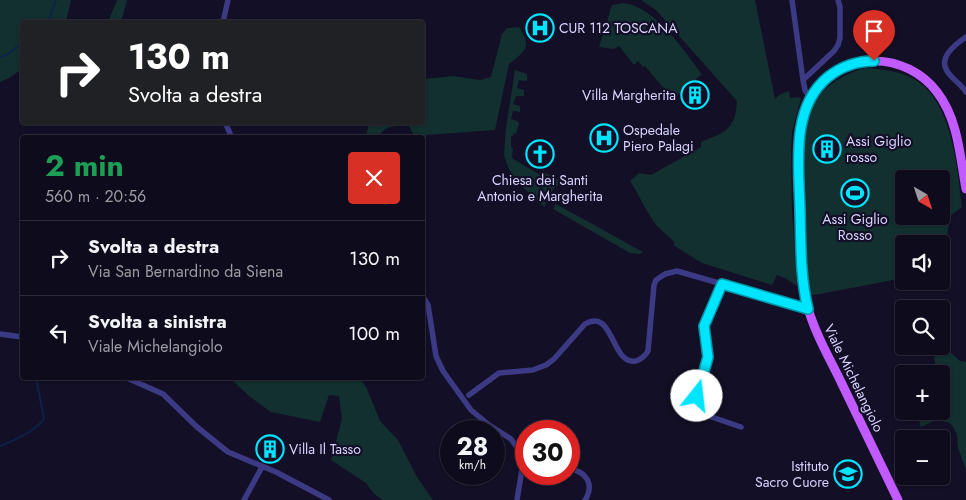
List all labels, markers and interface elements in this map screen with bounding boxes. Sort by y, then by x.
pin [853,10,895,61]
hospital icon: CUR 112 TOSCANA [525,13,555,43]
icon: arrive [860,17,888,45]
place label: CUR 112 TOSCANA [559,18,678,38]
text: 130 m [128,32,230,82]
icon: right [45,40,110,105]
text: Svolta a destra [128,78,262,110]
building icon: Villa Margherita [680,80,710,110]
place label: Villa Margherita [582,85,676,105]
place label: Ospedale Piero Palagi [623,120,694,156]
hospital icon: Ospedale Piero Palagi [589,123,619,153]
place label: Assi Giglio rosso [846,131,912,167]
building icon: Assi Giglio rosso [812,134,842,164]
church icon: Chiesa dei Santi Antonio e Margherita [525,139,555,169]
text: 2 min [45,144,124,187]
button: close [348,152,400,204]
place label: Chiesa dei Santi Antonio e Margherita [477,170,603,206]
north arrow [895,170,950,225]
map controls [895,170,950,485]
sports icon: Assi Giglio Rosso [840,178,870,208]
text: 560 m · 20:56 [45,185,146,208]
place label: Assi Giglio Rosso [822,209,888,245]
text: Svolta a destra [88,233,219,260]
button: sound [895,235,950,290]
icon: right [45,244,73,272]
text: 130 m [349,245,400,272]
text: Via San Bernardino da Siena [88,260,283,283]
button: search [895,300,950,355]
text: Svolta a sinistra [88,308,227,335]
icon: left [45,319,73,347]
text: 100 m [348,320,400,347]
street label: Viale Michelangiolo [819,321,889,436]
text: Viale Michelangiolo [88,335,223,358]
button: + [895,365,950,420]
position arrow [670,369,722,421]
speed limit sign: 30 [515,420,580,485]
text: 28 [456,428,489,464]
button: − [895,430,950,485]
building icon: Villa Il Tasso [255,434,285,464]
place label: Villa Il Tasso [289,439,361,459]
text: km/h [459,456,486,474]
place label: Istituto Sacro Cuore [755,456,829,492]
school or university icon: Istituto Sacro Cuore [833,459,863,489]

